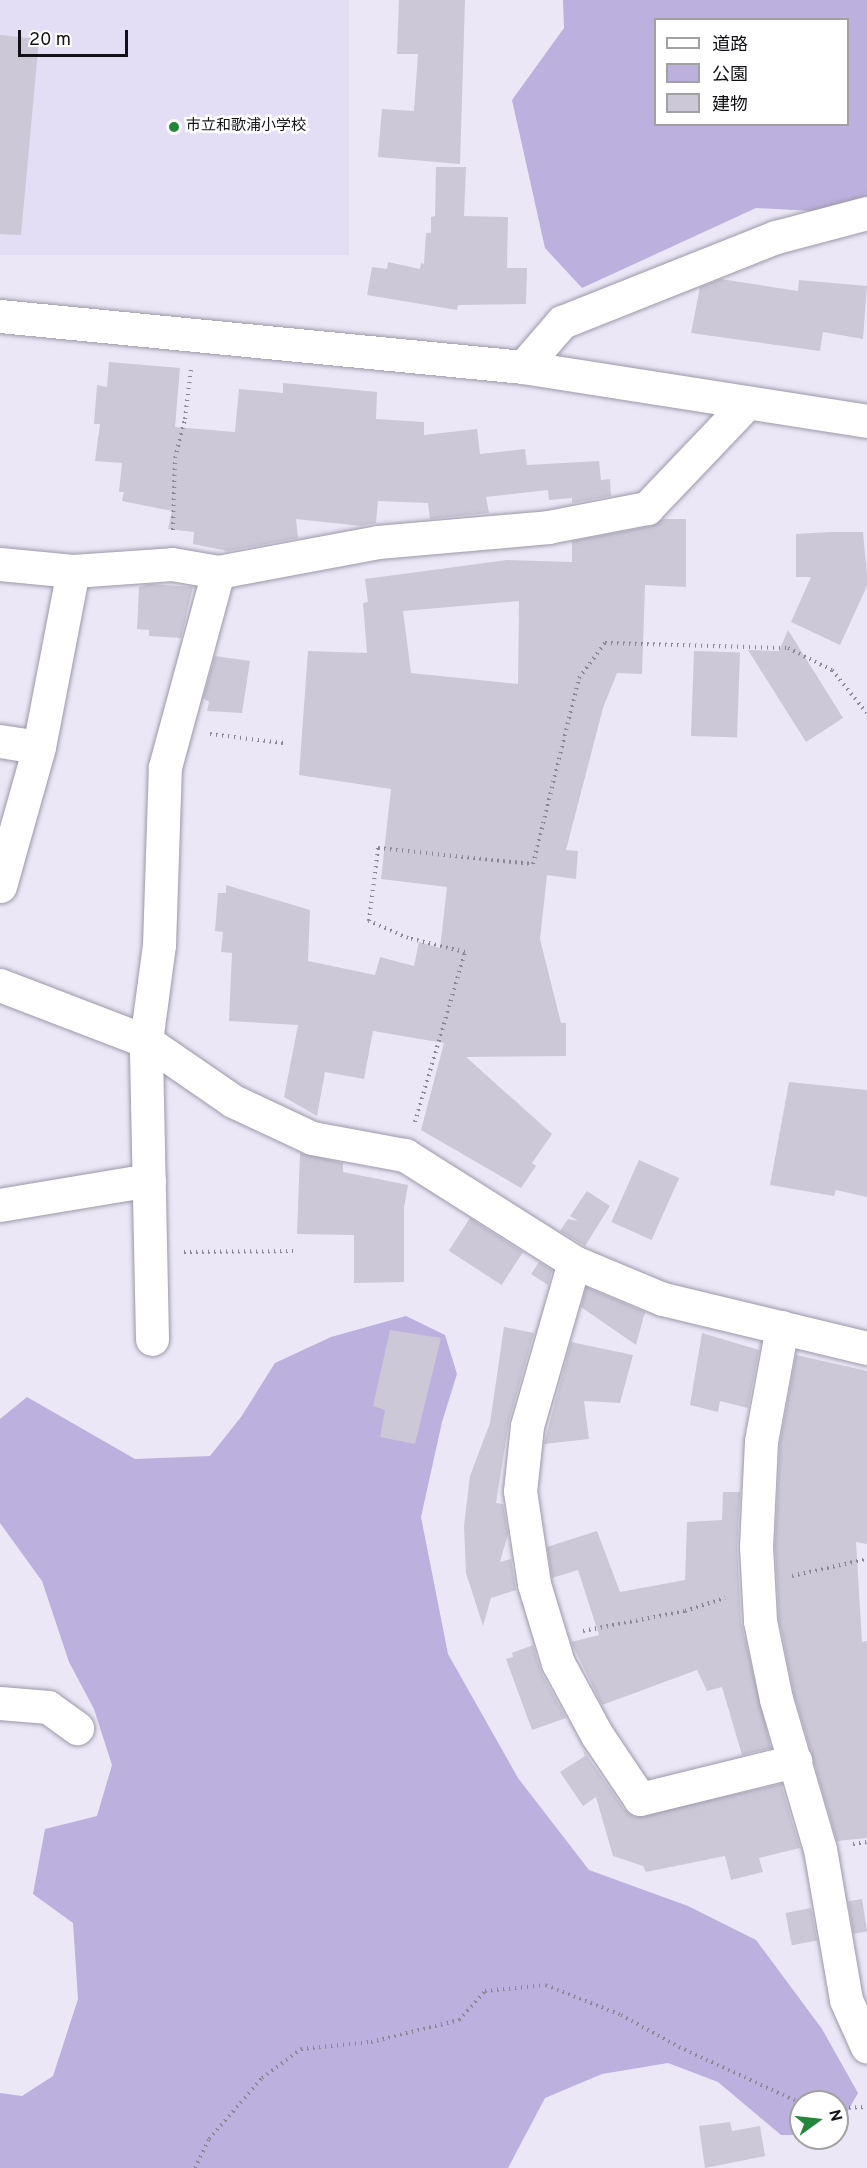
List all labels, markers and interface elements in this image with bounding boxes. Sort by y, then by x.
scale bar [21,18,130,56]
legend [654,18,849,126]
text: 20 m [29,29,71,52]
text: 道路 [712,34,748,57]
text: 公園 [712,64,748,87]
text: 建物 [712,94,748,117]
place label: 市立和歌浦小学校 [186,118,306,136]
marker: 市立和歌浦小学校 [167,120,181,134]
north arrow [789,2090,849,2150]
text: N [823,2108,846,2124]

